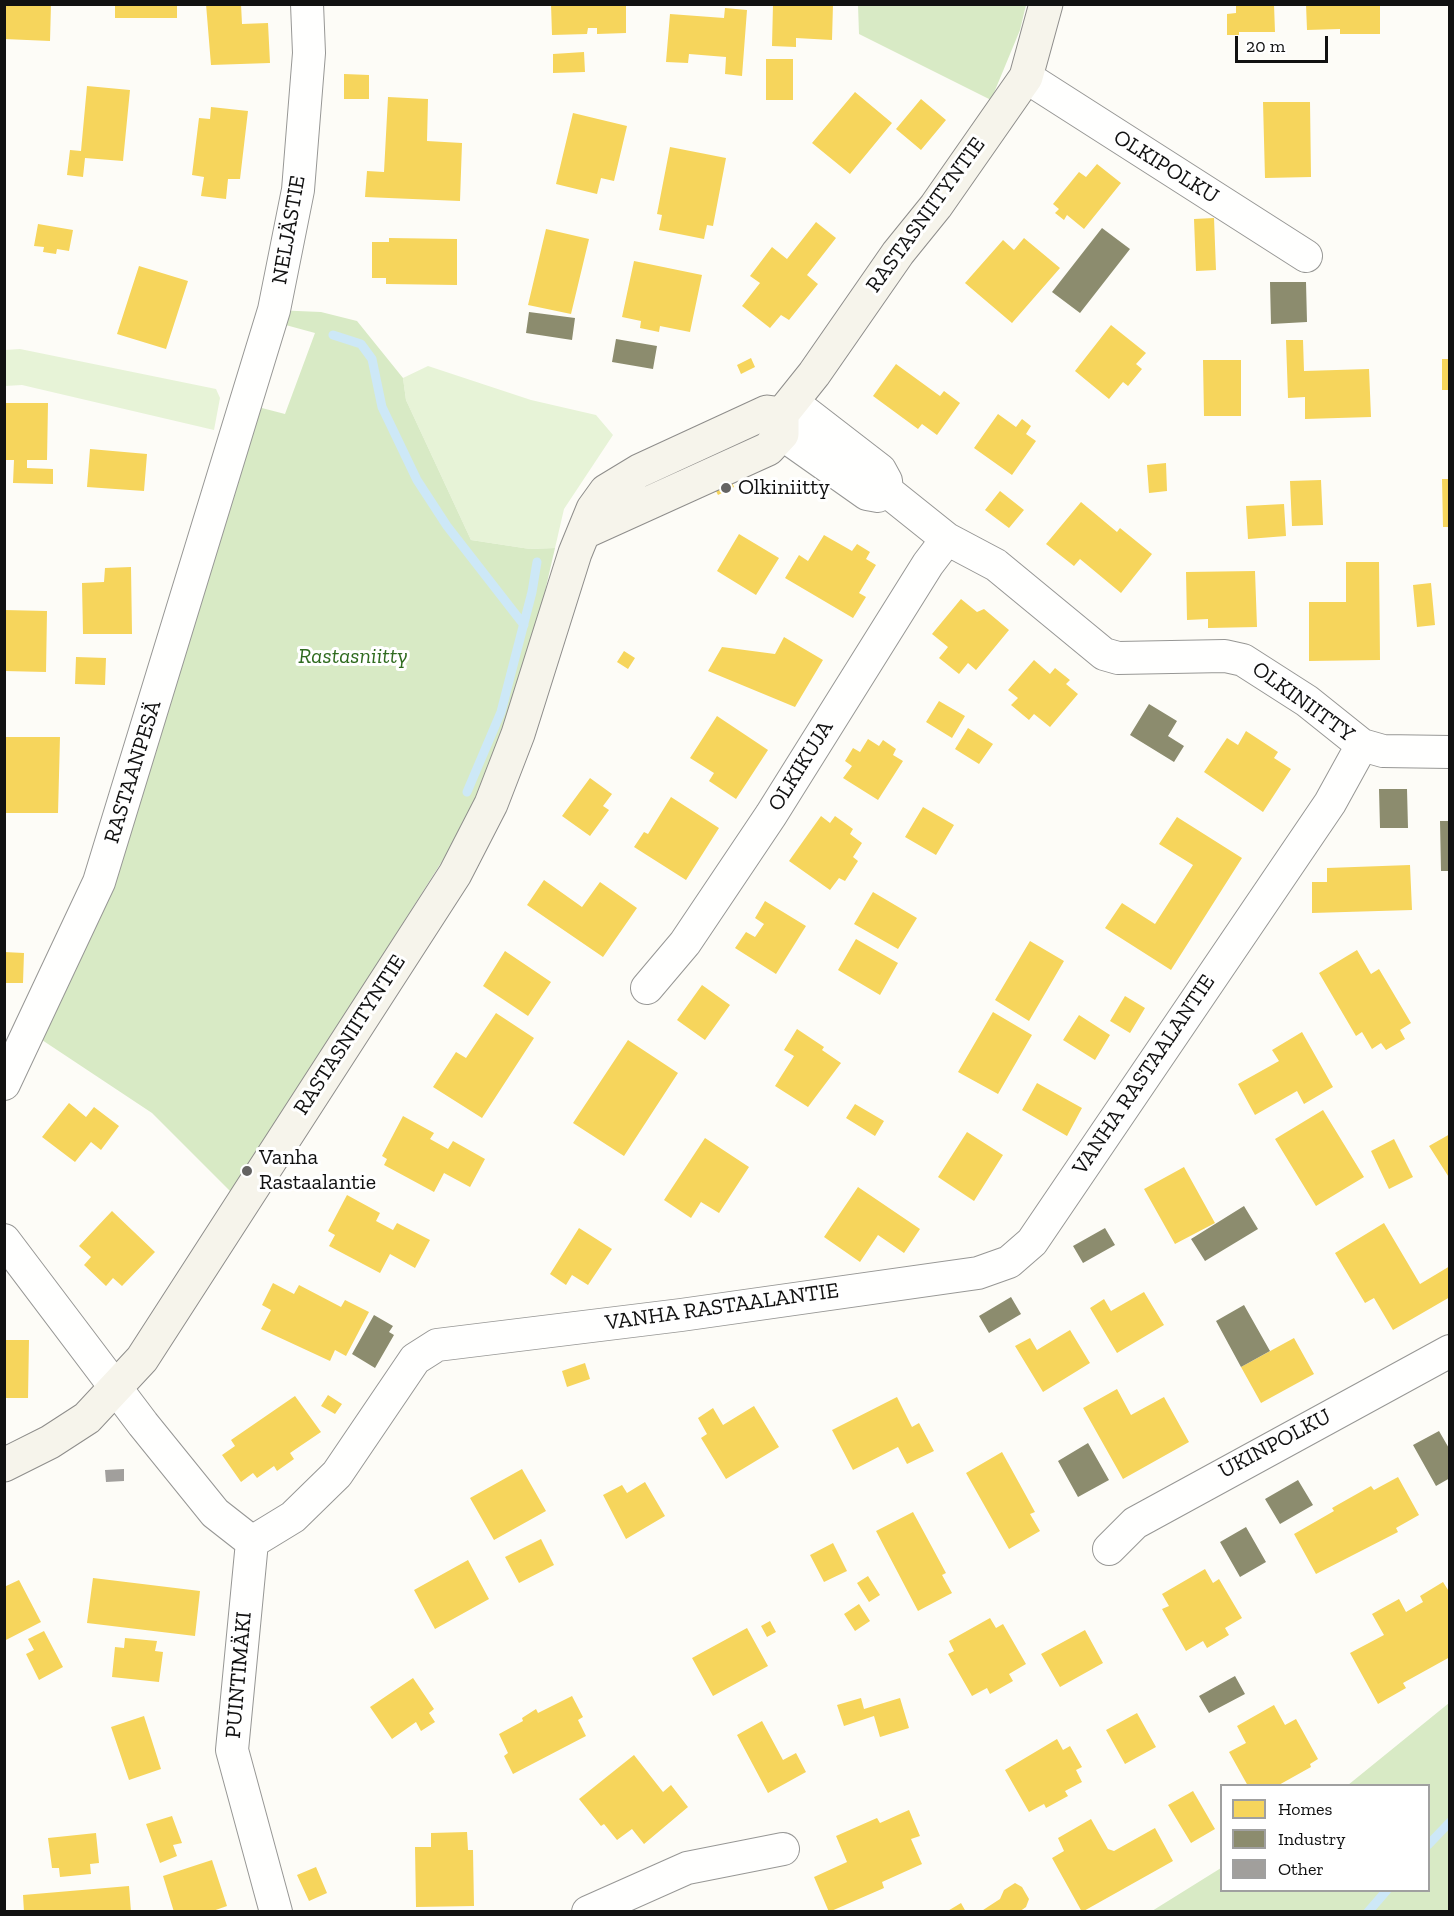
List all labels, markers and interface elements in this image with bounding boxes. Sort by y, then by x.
scale bar [1238,24,1331,62]
text: 20 m [1246,35,1285,57]
street label: OLKIPOLKU [1108,124,1224,210]
street label: RASTASNIITYNTIE [861,132,991,298]
street label: NELJÄSTIE [266,174,312,286]
place label: Olkiniitty [738,475,830,501]
marker: Olkiniitty [719,481,733,495]
park label: Rastasniitty [298,644,408,670]
street label: OLKINIITTY [1247,656,1359,748]
street label: RASTAANPESÄ [99,698,167,846]
street label: OLKIKUJA [763,716,839,816]
street label: RASTASNIITYNTIE [288,950,412,1120]
street label: VANHA RASTAALANTIE [1067,970,1221,1180]
place label: Vanha Rastaalantie [259,1145,376,1196]
marker: Vanha Rastaalantie [240,1164,254,1178]
street label: VANHA RASTAALANTIE [603,1278,841,1336]
street label: UKINPOLKU [1214,1403,1336,1485]
street label: PUINTIMÄKI [220,1610,258,1740]
legend [1220,1784,1430,1892]
text: Homes [1278,1798,1332,1820]
text: Industry [1278,1828,1345,1850]
text: Other [1278,1858,1324,1880]

